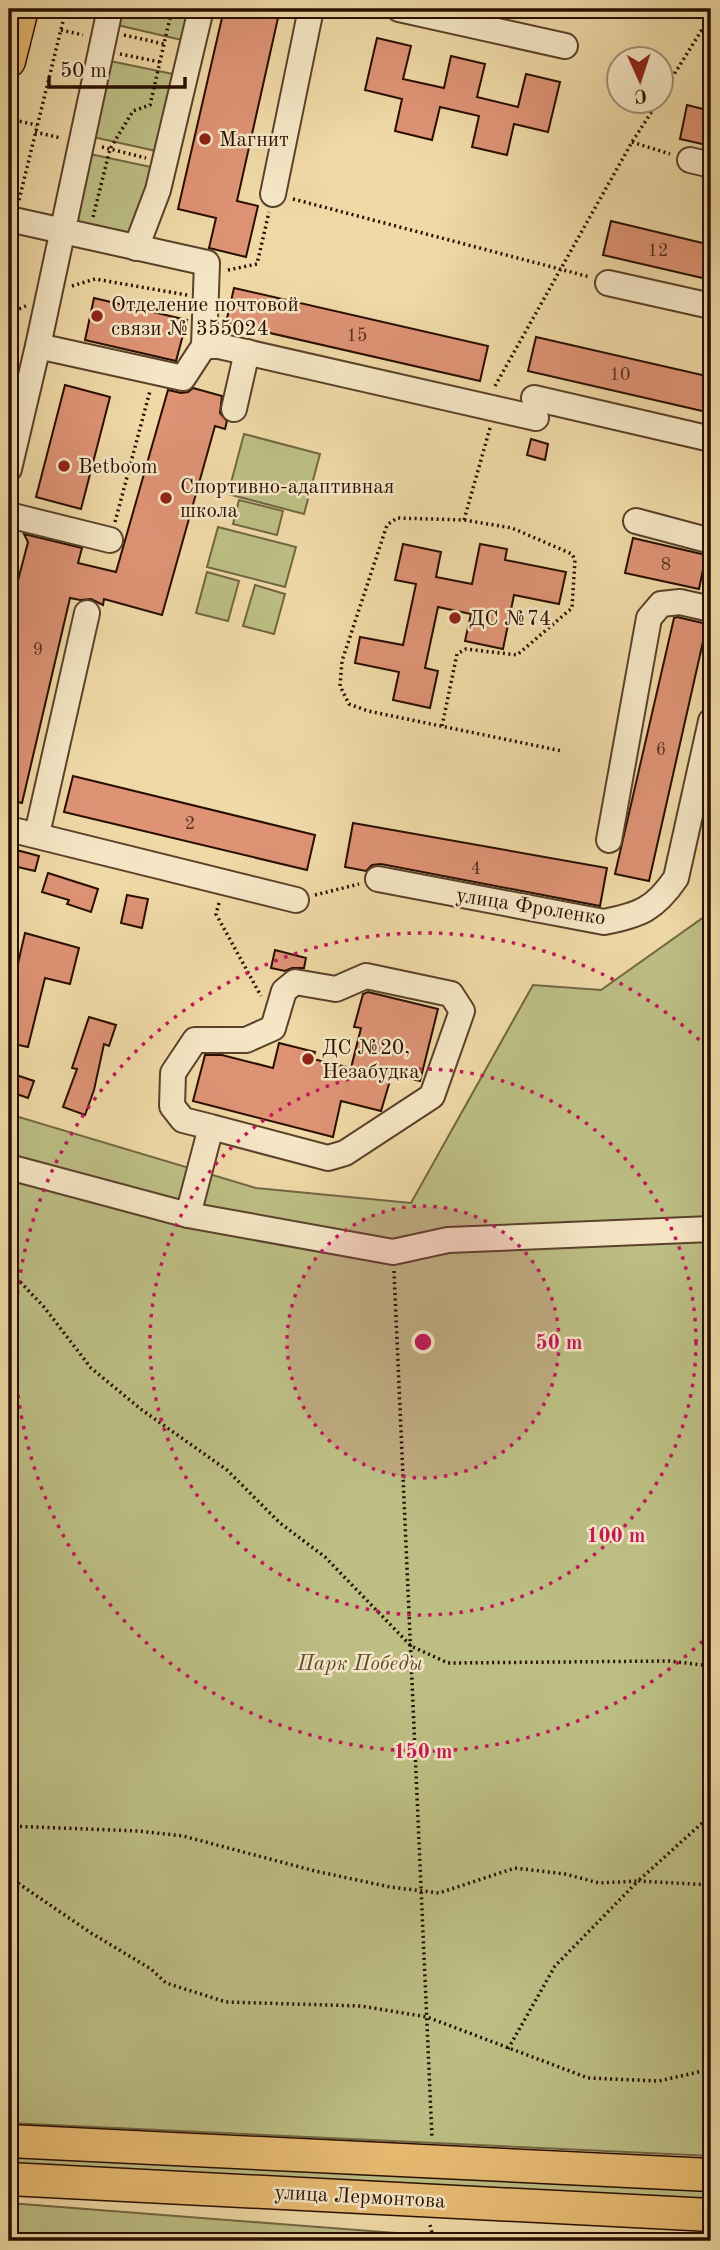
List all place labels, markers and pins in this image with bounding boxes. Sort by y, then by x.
place label: Магнит [219,130,289,151]
marker: Магнит [197,131,213,147]
place label: Отделение почтовой связи № 355024 [111,295,299,340]
marker: Отделение почтовой связи № 355024 [89,308,105,324]
place label: Betboom [78,457,158,478]
marker: Betboom [56,458,72,474]
place label: Спортивно-адаптивная школа [180,477,395,522]
marker: Спортивно-адаптивная школа [158,490,174,506]
place label: ДС №74 [469,609,551,630]
marker: ДС №74 [447,610,463,626]
place label: ДС №20, Незабудка [322,1038,420,1083]
marker: ДС №20, Незабудка [300,1051,316,1067]
centre of rings [411,1330,435,1354]

